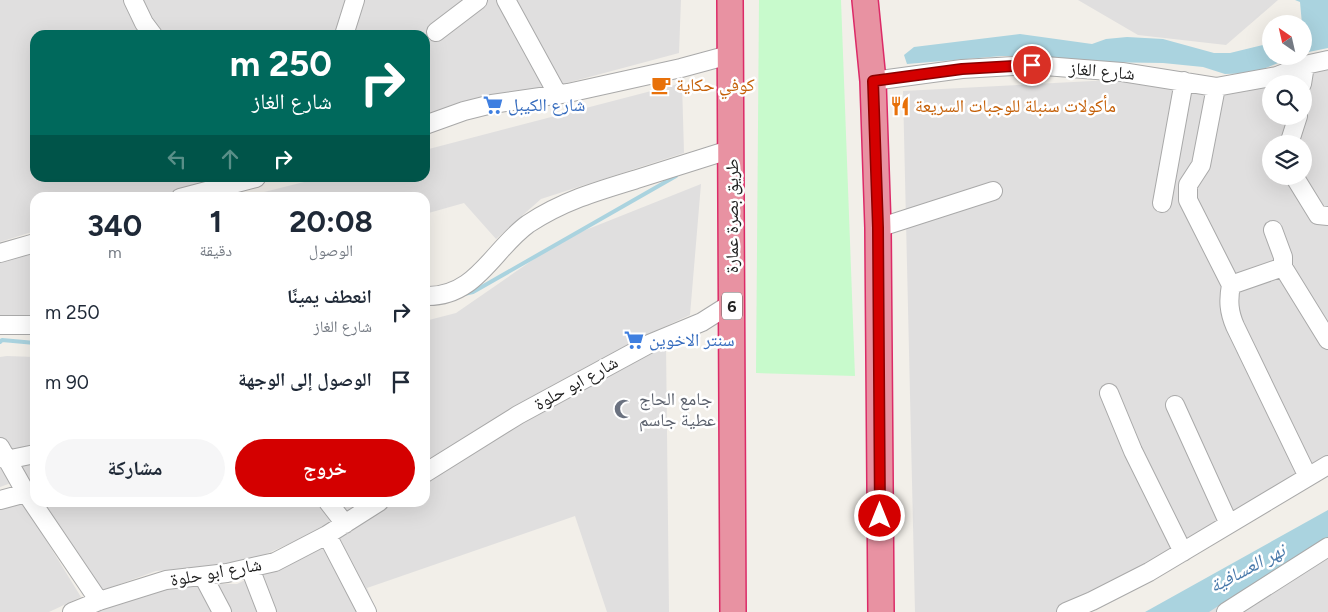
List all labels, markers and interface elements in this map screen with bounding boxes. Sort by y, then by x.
north arrow [1262,15,1312,65]
map controls [1262,15,1312,185]
text: 250 m [230,43,332,85]
pin [1011,44,1053,86]
icon: right [350,50,415,115]
icon: arrive [1018,51,1046,79]
street label: شارع الغاز [1067,57,1136,85]
cafe icon: كوفي حكاية [650,74,672,96]
place label: كوفي حكاية [676,74,755,100]
button: search [1262,75,1312,125]
text: شارع الغاز [252,88,332,115]
supermarket icon: شارع الكيبل [482,94,504,116]
place label: شارع الكيبل [508,94,585,116]
restaurant icon: مأكولات سنبلة للوجبات السريعة [889,95,911,117]
place label: مأكولات سنبلة للوجبات السريعة [915,95,1116,117]
button: layers [1262,135,1312,185]
icon: left [163,145,191,173]
icon: ahead [216,145,244,173]
icon: right [269,145,297,173]
street label: طريق بصرة عمارة [721,159,743,273]
text: 1 [209,203,222,240]
text: 20:08 [289,203,373,240]
text: 340 [87,207,142,244]
text: دقيقة [199,241,232,260]
text: الوصول [309,241,353,260]
text: m [108,243,122,262]
text: انعطف يمينًا [287,285,372,308]
road number: 6 [722,292,742,320]
icon: right [387,298,415,326]
text: 250 m [45,301,100,324]
text: شارع الغاز [314,317,372,336]
supermarket icon: سنتر الاخوين [623,329,645,351]
place label: سنتر الاخوين [649,329,734,351]
street label: شارع ابو حلوة [530,351,622,415]
text: الوصول إلى الوجهة [238,368,372,391]
icon: arrive [387,368,415,396]
text: 90 m [45,371,89,394]
place label: جامع الحاج عطية جاسم [639,388,716,432]
mosque icon: جامع الحاج عطية جاسم [613,398,635,420]
button: مشاركة [45,439,225,497]
button: خروج [235,439,415,497]
position arrow [853,489,905,541]
water label: نهر العسافية [1205,537,1291,597]
street label: شارع ابو حلوة [169,553,263,591]

